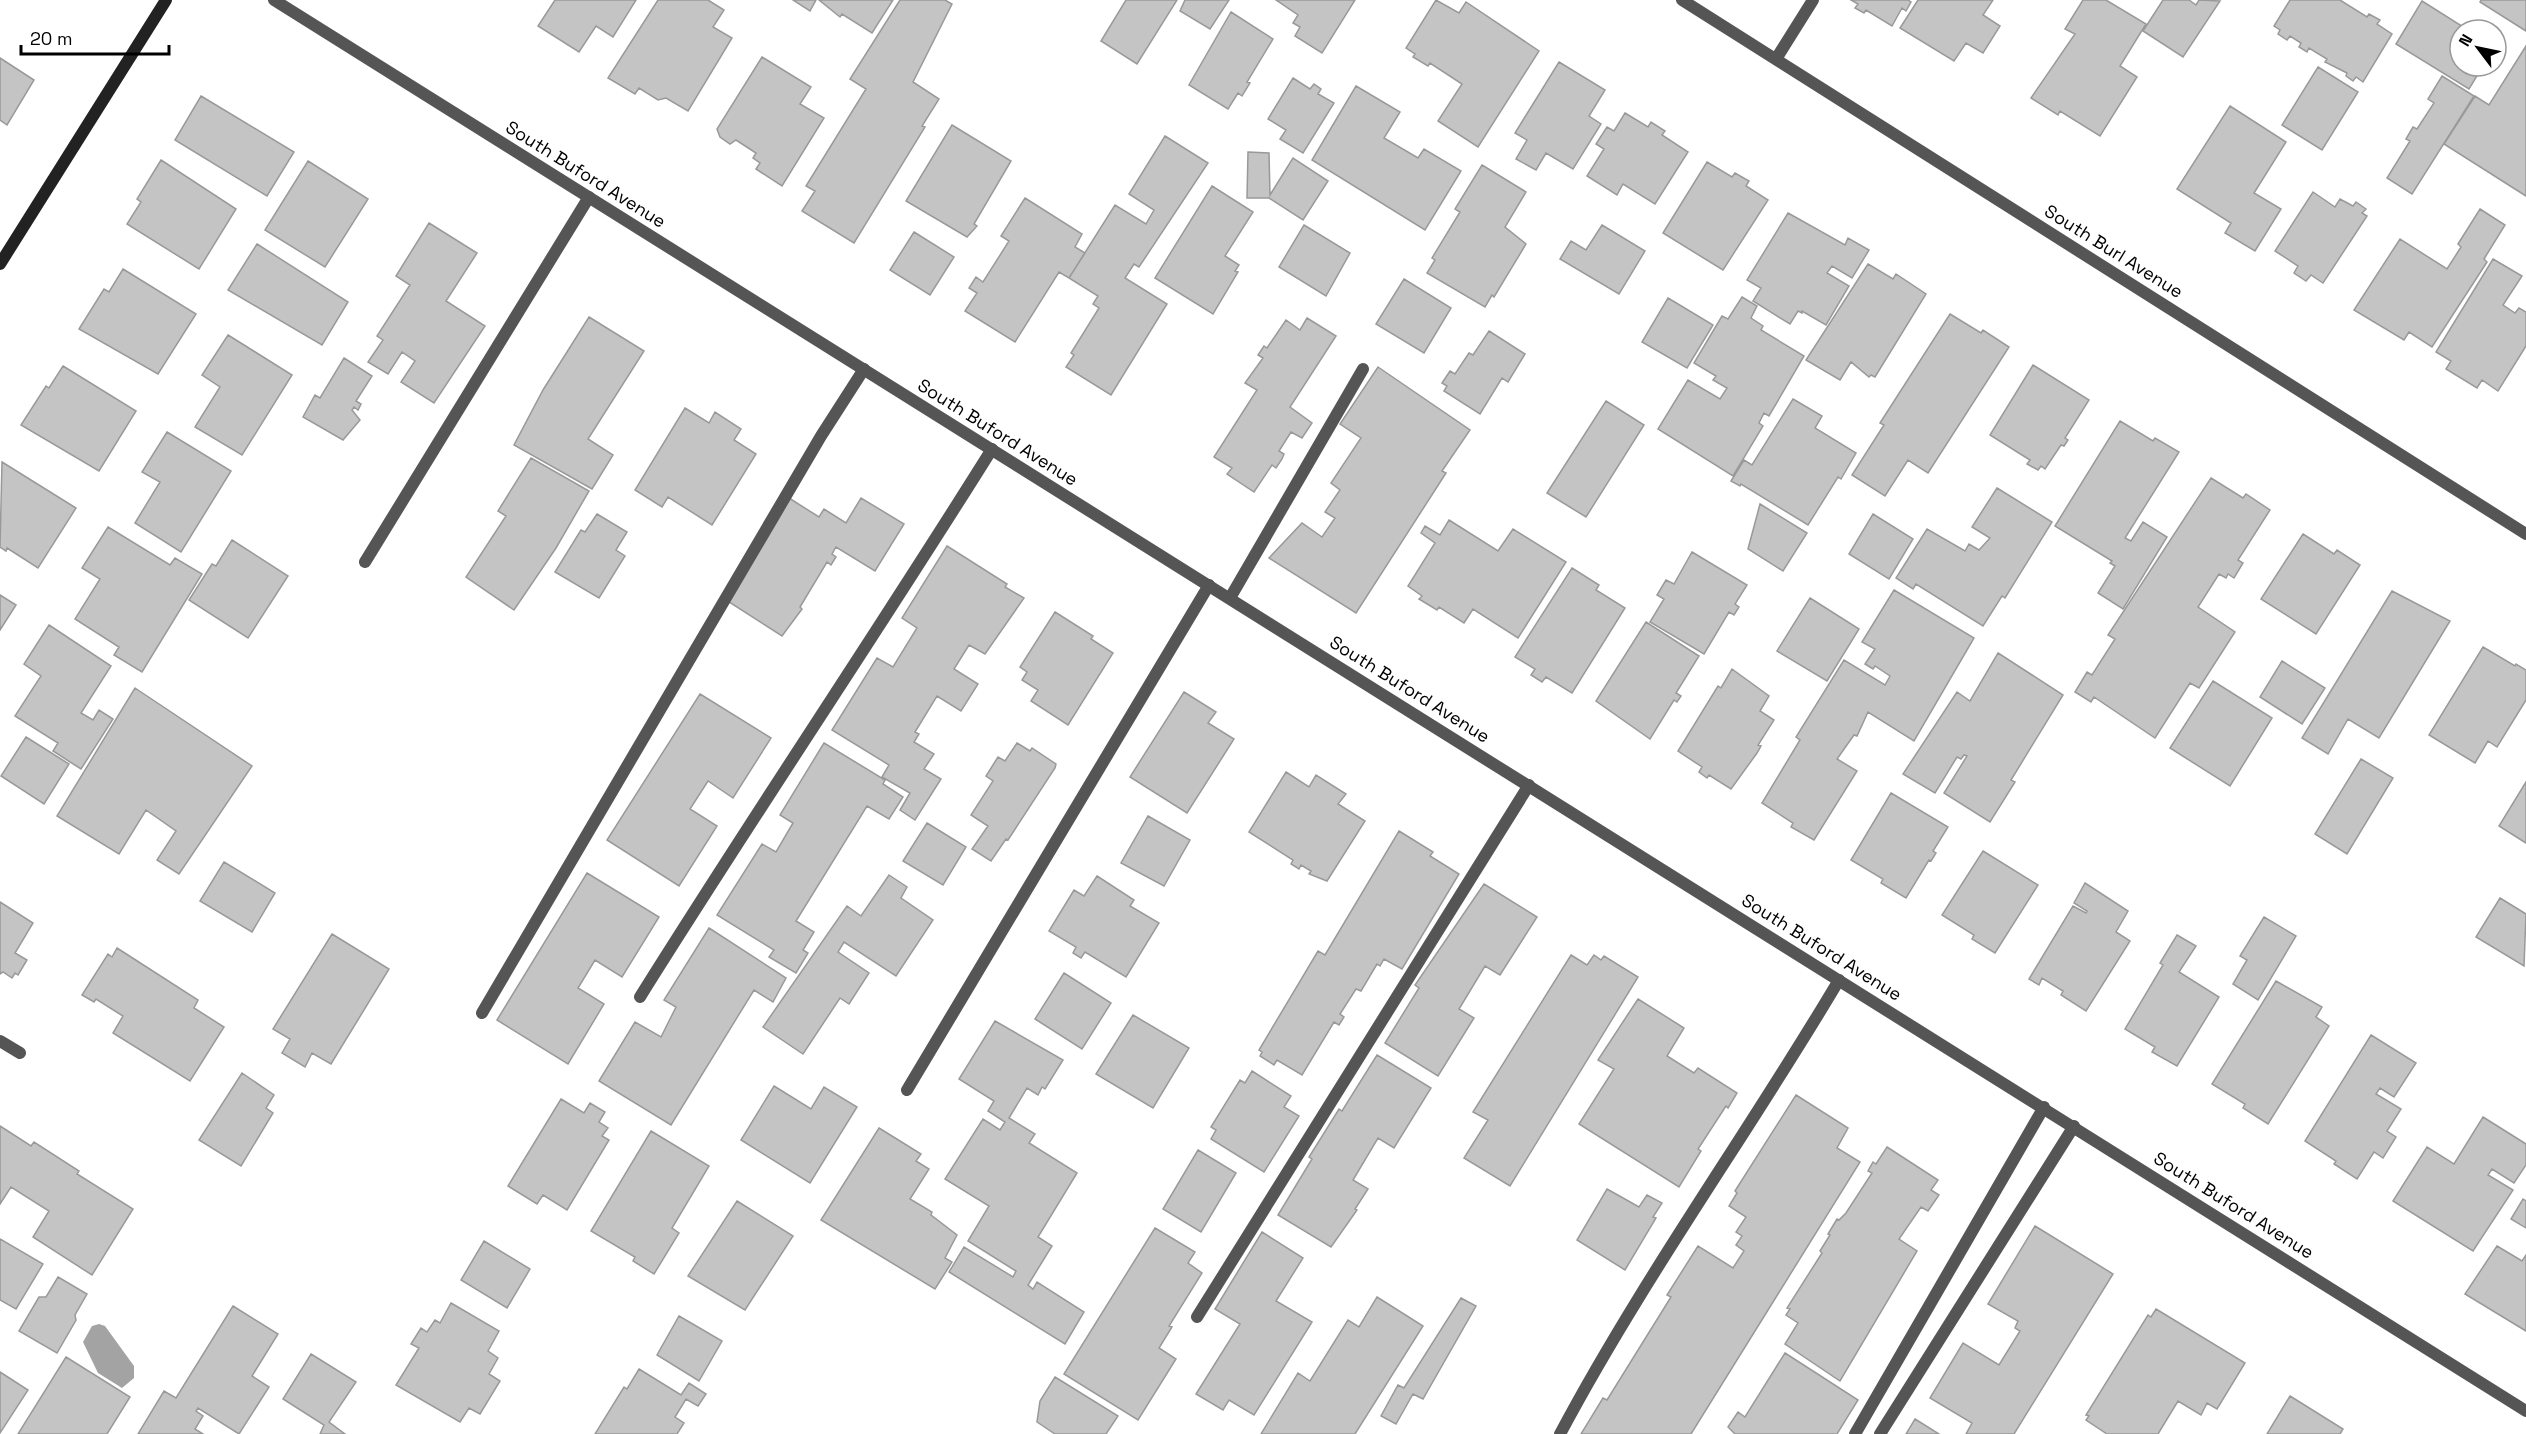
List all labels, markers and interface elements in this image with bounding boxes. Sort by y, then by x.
scale bar [21,18,170,56]
north arrow [2448,18,2508,78]
text: 20 m [30,27,73,50]
text: N [2454,30,2477,50]
street label: South Buford Avenue [502,115,670,233]
street label: South Burl Avenue [2040,199,2188,303]
street label: South Buford Avenue [914,373,1082,491]
street label: South Buford Avenue [1326,630,1494,748]
street label: South Buford Avenue [1738,888,1906,1006]
street label: South Buford Avenue [2150,1146,2318,1264]

